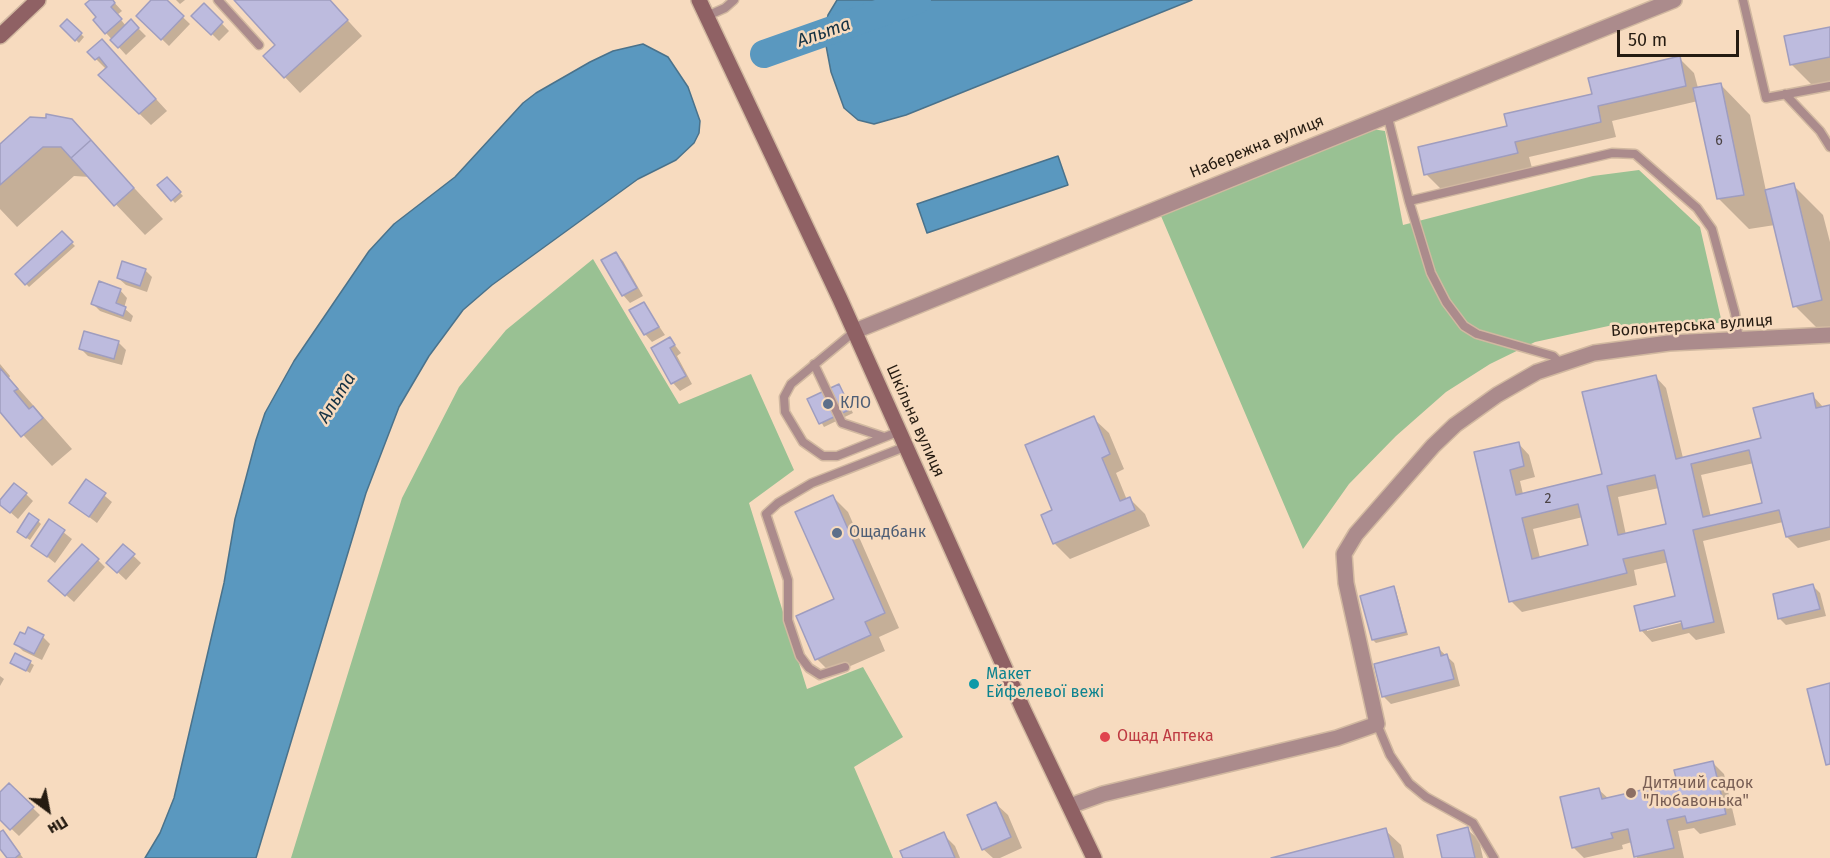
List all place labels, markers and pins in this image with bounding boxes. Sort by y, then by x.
place label: КЛО [840,394,871,414]
marker: КЛО [821,397,835,411]
place label: Ощадбанк [849,523,926,543]
marker: Ощадбанк [830,526,844,540]
place label: Макет Ейфелевої вежі [986,665,1104,703]
marker: Макет Ейфелевої вежі [967,677,981,691]
place label: Ощад Аптека [1117,727,1214,747]
marker: Ощад Аптека [1098,730,1112,744]
place label: Дитячий садок "Любавонька" [1643,774,1753,812]
marker: Дитячий садок "Любавонька" [1624,786,1638,800]

